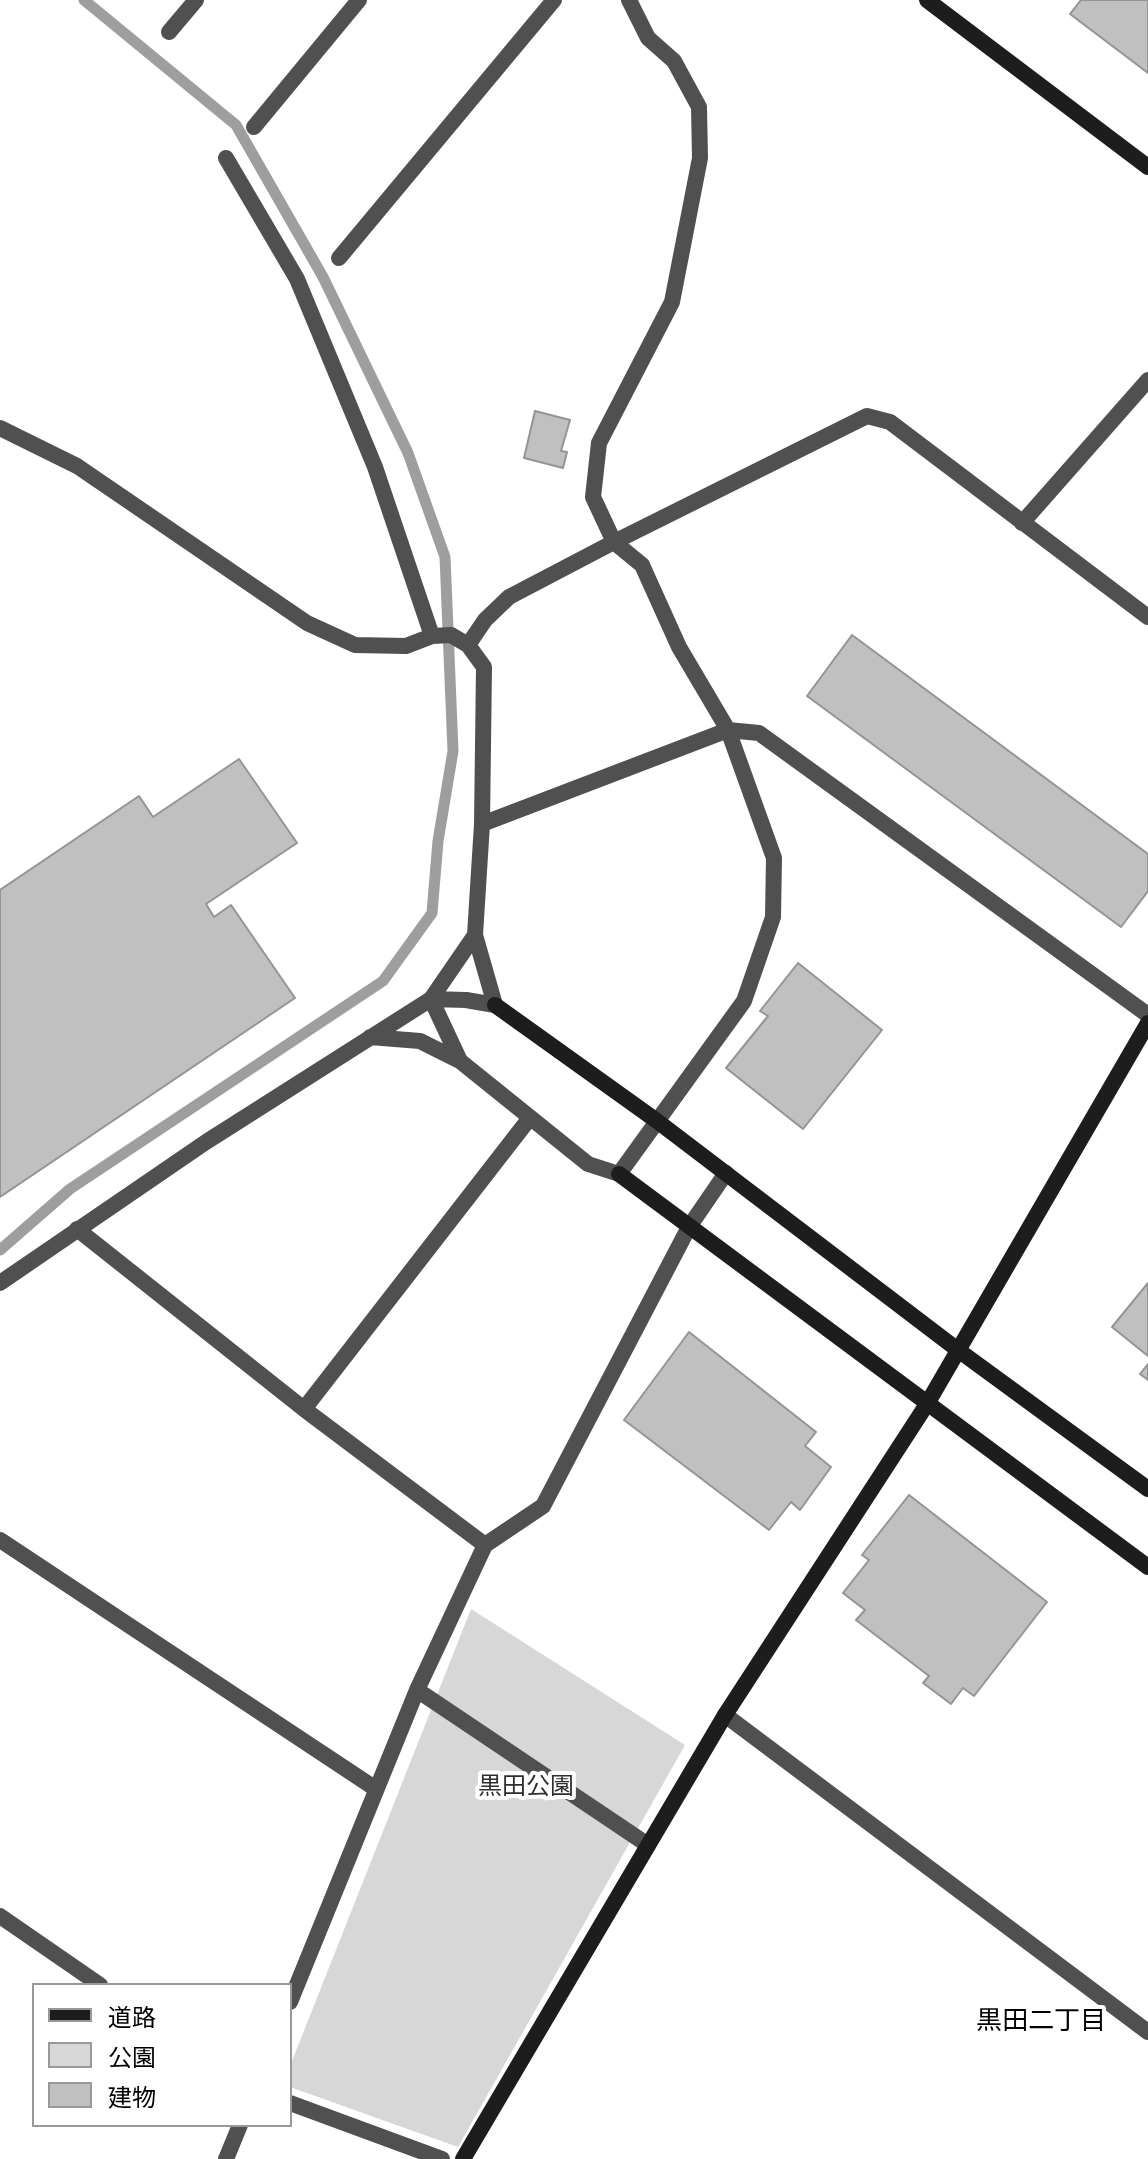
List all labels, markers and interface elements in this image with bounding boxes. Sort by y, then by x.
park label: 黒田公園 [478,1772,574,1800]
legend [32,1983,292,2127]
text: 道路 [108,2002,156,2031]
district label: 黒田二丁目 [976,2004,1106,2036]
text: 公園 [108,2042,156,2071]
text: 建物 [108,2082,156,2111]

